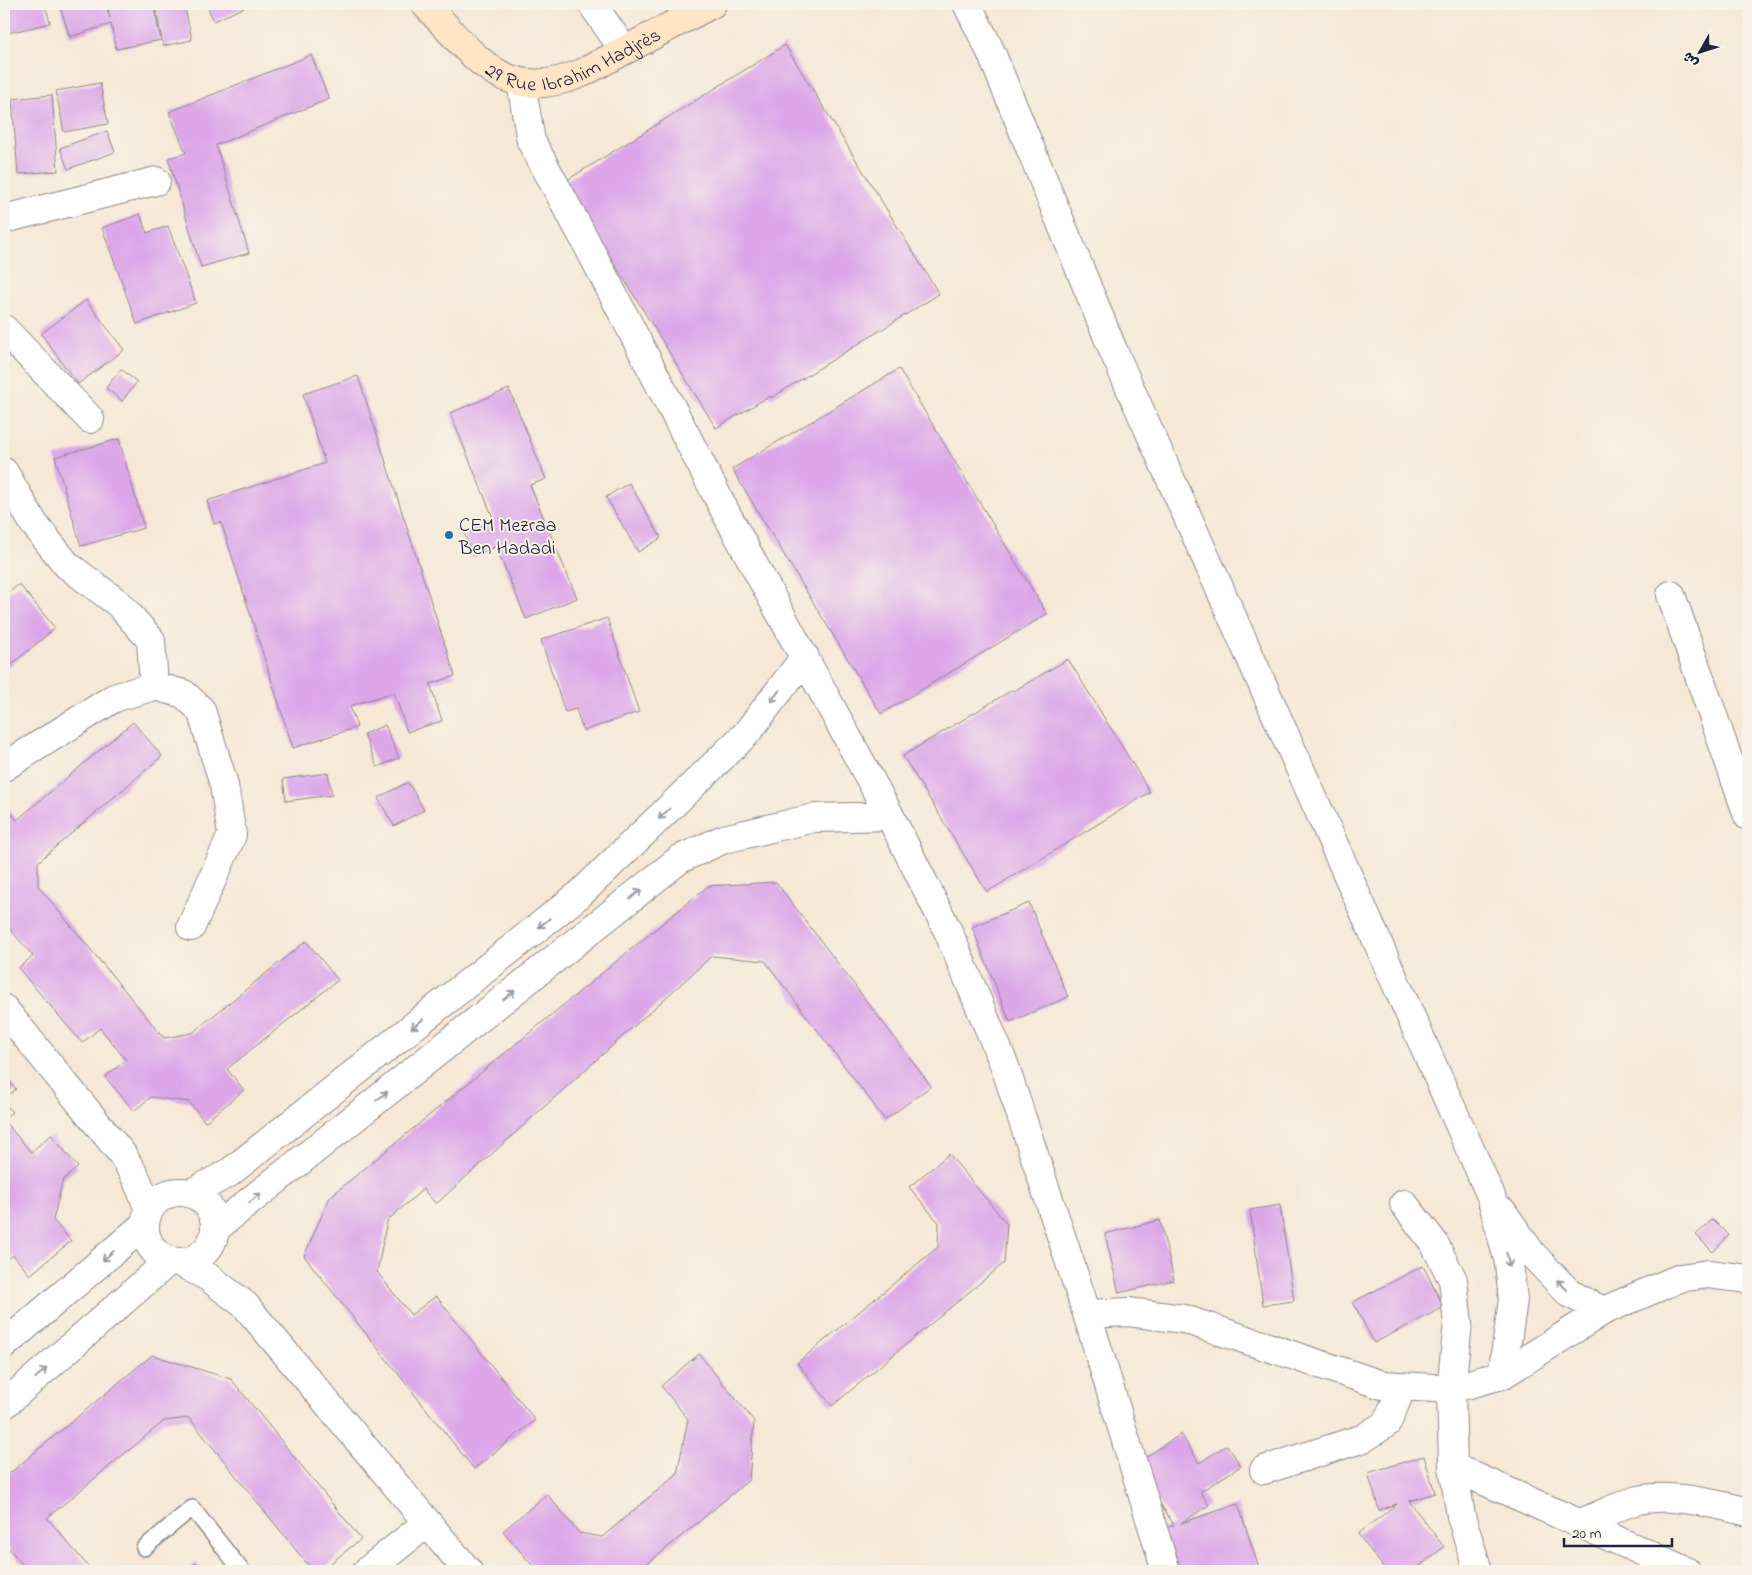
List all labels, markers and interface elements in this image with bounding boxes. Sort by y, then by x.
street label: 29 Rue Ibrahim Hadjrès [478,22,667,101]
north arrow [1674,28,1724,78]
text: ش [1678,47,1704,72]
place label: CEM Mezraa Ben Hadadi [458,512,557,564]
marker: CEM Mezraa Ben Hadadi [443,529,455,541]
one-way arrow [770,689,781,702]
one-way arrow [658,808,670,820]
one-way arrow [629,888,642,899]
one-way arrow [538,918,551,929]
one-way arrow [502,990,515,1001]
one-way arrow [411,1019,424,1030]
one-way arrow [375,1091,388,1102]
one-way arrow [248,1192,261,1203]
one-way arrow [102,1250,115,1261]
one-way arrow [1503,1251,1513,1267]
one-way arrow [1556,1279,1568,1291]
one-way arrow [34,1367,47,1378]
scale bar [1564,1515,1672,1547]
text: 20 m [1572,1523,1602,1545]

